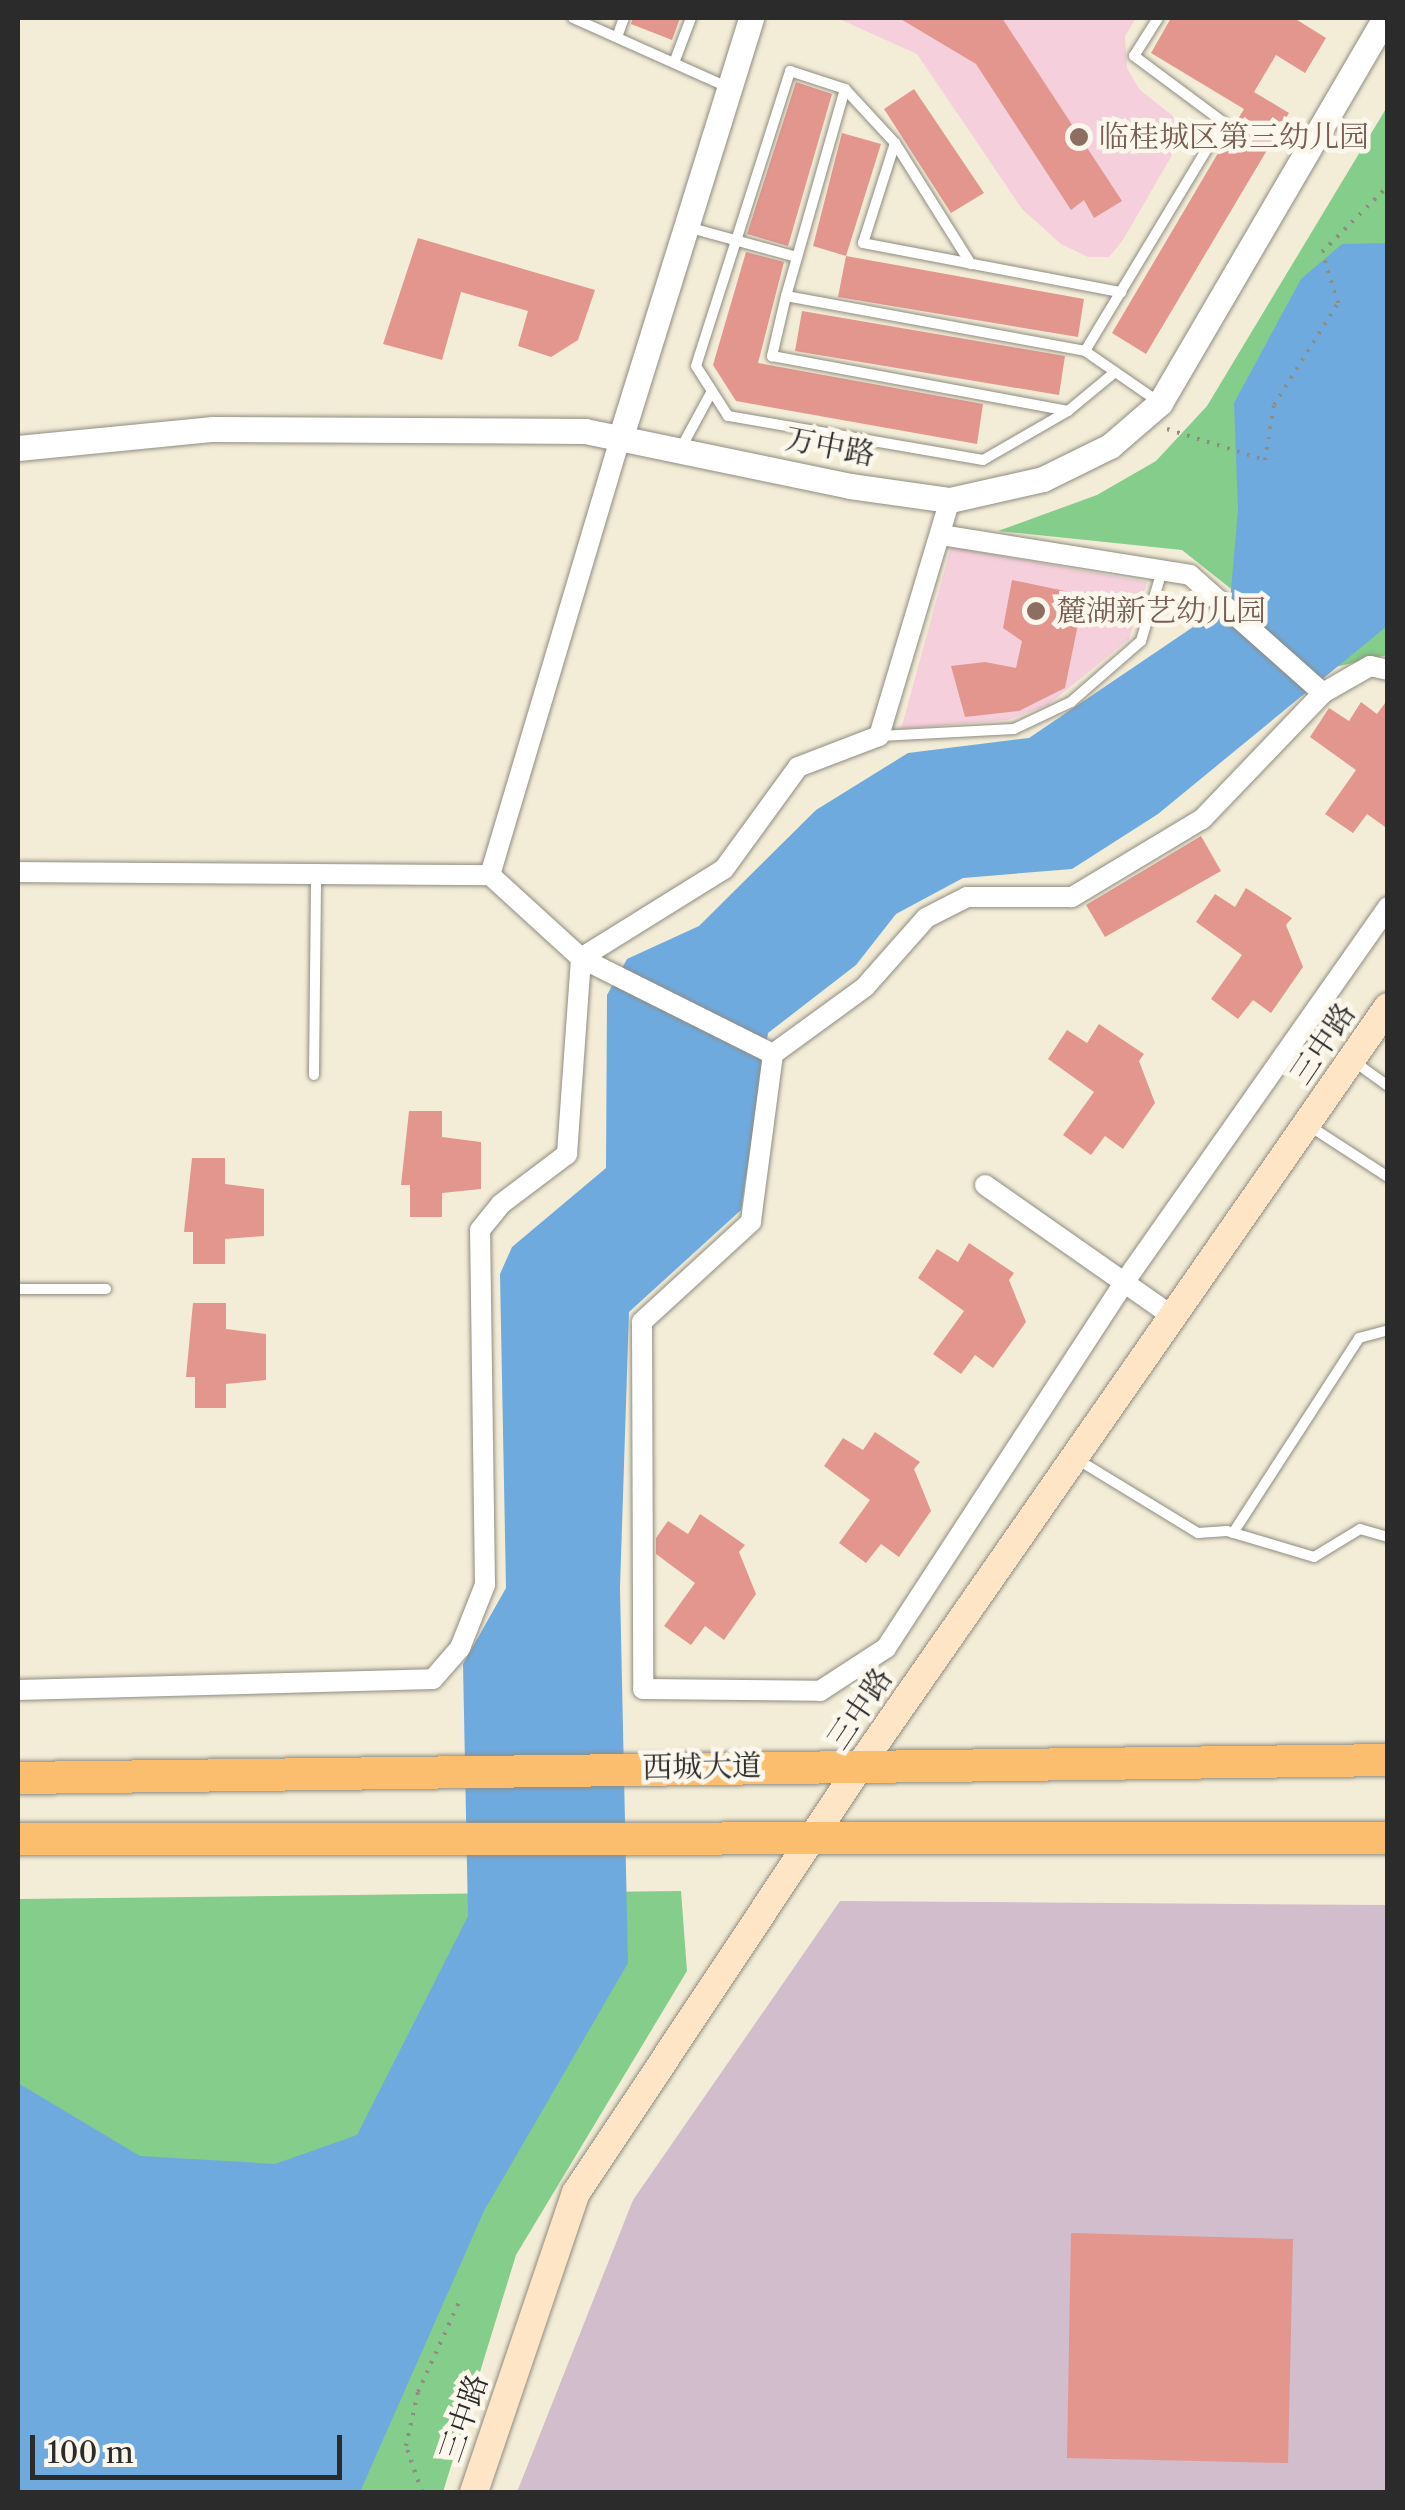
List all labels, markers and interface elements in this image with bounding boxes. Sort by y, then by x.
place label: 临桂城区第三幼儿园 [1099,119,1369,155]
marker: 临桂城区第三幼儿园 [1068,126,1090,148]
street label: 万中路 [782,421,878,473]
place label: 麓湖新艺幼儿园 [1056,593,1266,629]
marker: 麓湖新艺幼儿园 [1025,600,1047,622]
street label: 三中路 [1283,997,1363,1091]
street label: 三中路 [820,1662,900,1756]
street label: 西城大道 [642,1748,762,1786]
street label: 三中路 [432,2370,496,2466]
scale bar [35,2415,348,2477]
text: 100 m [47,2434,134,2471]

